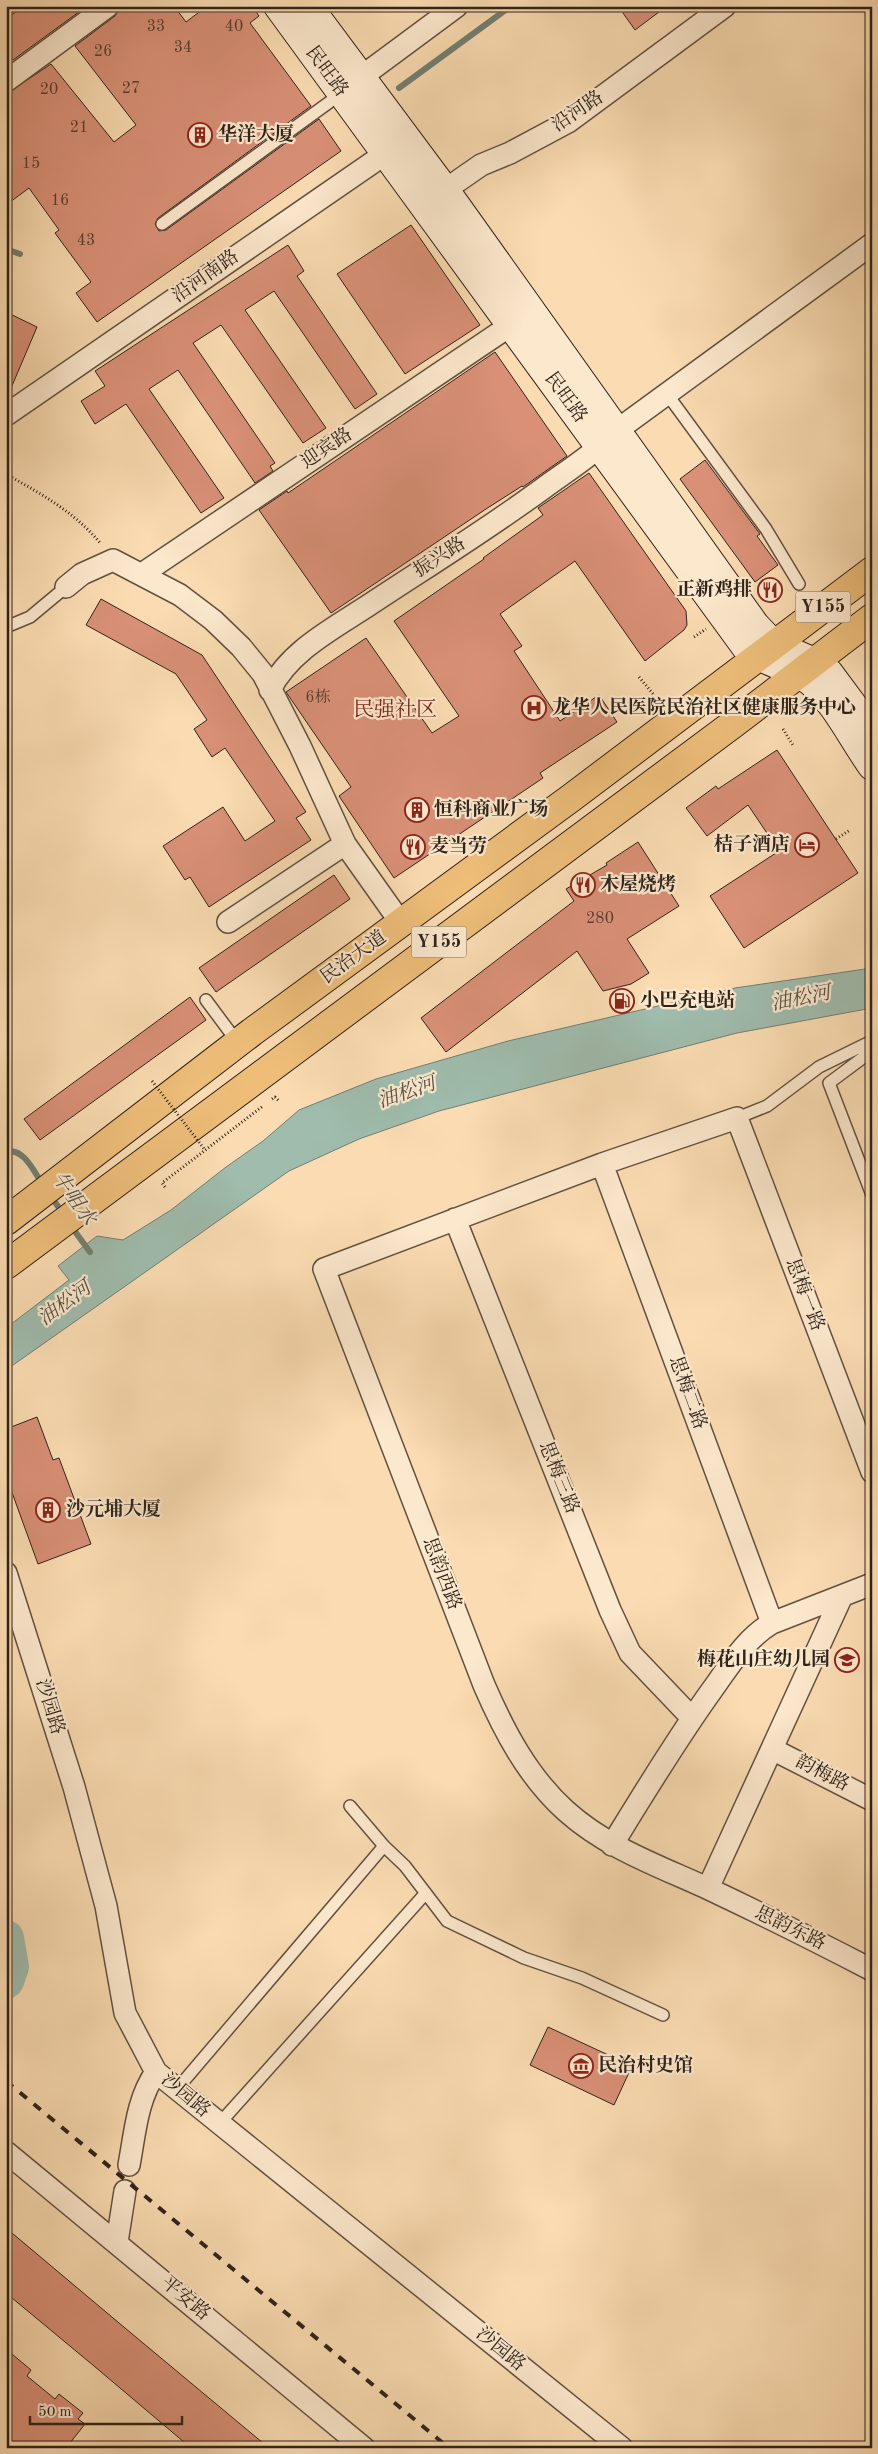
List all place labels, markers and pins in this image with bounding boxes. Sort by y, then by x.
building icon: 华洋大厦 [187,122,213,148]
place label: 华洋大厦 [218,123,294,145]
restaurant icon: 正新鸡排 [757,577,783,603]
place label: 正新鸡排 [676,578,752,600]
hospital icon: 龙华人民医院民治社区健康服务中心 [521,695,547,721]
place label: 龙华人民医院民治社区健康服务中心 [552,696,856,718]
building icon: 恒科商业广场 [404,797,430,823]
place label: 恒科商业广场 [434,798,548,820]
hotel icon: 桔子酒店 [794,832,820,858]
place label: 桔子酒店 [714,833,790,855]
restaurant icon: 麦当劳 [400,834,426,860]
place label: 麦当劳 [430,835,487,857]
restaurant icon: 木屋烧烤 [570,872,596,898]
place label: 木屋烧烤 [600,873,676,895]
fuel station icon: 小巴充电站 [609,988,635,1014]
place label: 小巴充电站 [640,989,735,1011]
building icon: 沙元埔大厦 [35,1497,61,1523]
place label: 沙元埔大厦 [66,1498,161,1520]
school or university icon: 梅花山庄幼儿园 [834,1647,860,1673]
place label: 梅花山庄幼儿园 [697,1648,830,1670]
museum icon: 民治村史馆 [568,2053,594,2079]
place label: 民治村史馆 [598,2054,693,2076]

